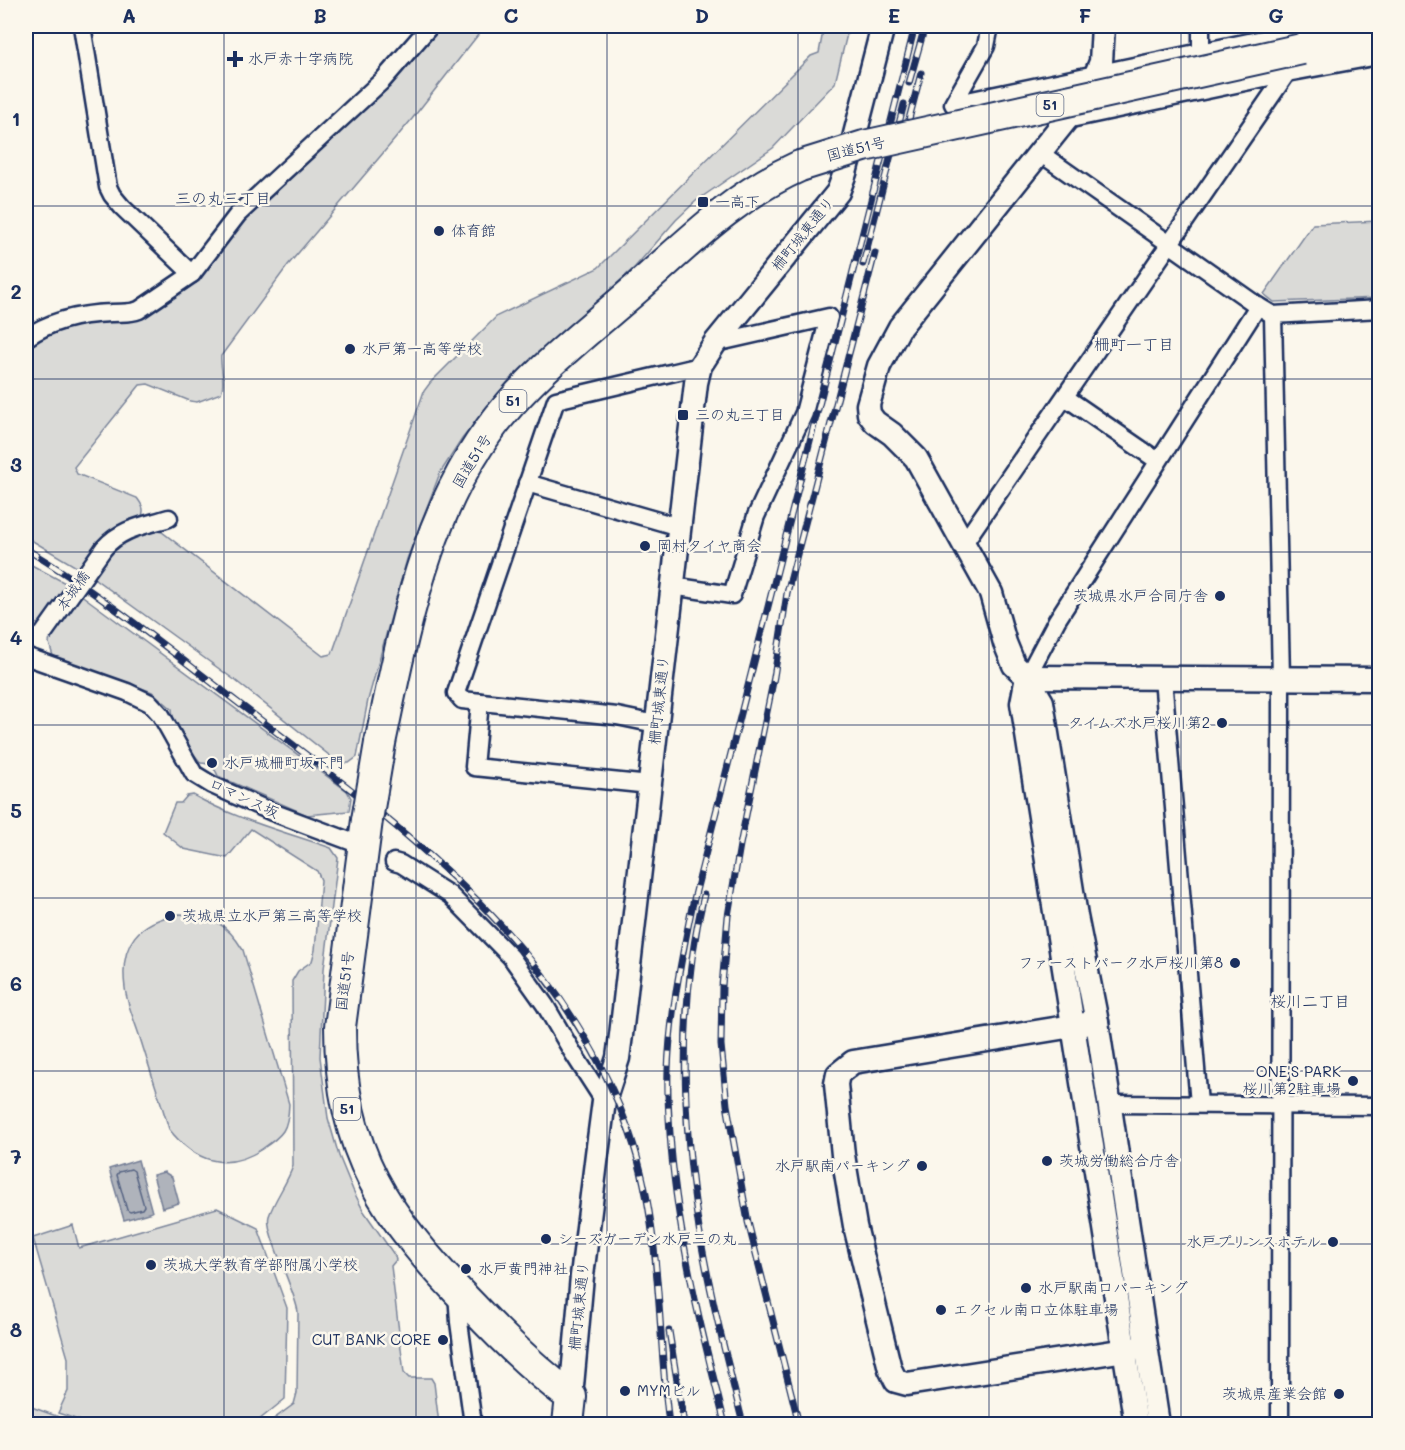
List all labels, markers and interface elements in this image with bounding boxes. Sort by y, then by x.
text: A [122,2,136,28]
text: B [313,2,327,28]
text: C [504,2,519,28]
text: D [695,2,709,28]
text: E [888,2,900,28]
text: F [1079,2,1092,28]
text: G [1268,2,1284,28]
place label: 水戸赤十字病院 [248,48,353,68]
marker: 水戸赤十字病院 [226,50,244,68]
road number: 51 [1036,94,1064,116]
text: 1 [12,105,20,131]
street label: 国道51号 [824,131,888,165]
district label: 三の丸三丁目 [175,187,271,208]
place label: 一高下 [715,191,760,211]
street label: 柵町城東通り [766,192,838,275]
marker: 一高下 [696,195,710,209]
place label: 体育館 [451,220,496,240]
marker: 体育館 [432,224,446,238]
text: 2 [10,278,22,304]
district label: 柵町一丁目 [1094,333,1174,354]
place label: 水戸第一高等学校 [362,338,482,358]
marker: 水戸第一高等学校 [343,342,357,356]
road number: 51 [500,390,526,412]
place label: 三の丸三丁目 [695,404,785,424]
marker: 三の丸三丁目 [676,408,690,422]
street label: 国道51号 [447,429,495,492]
text: 3 [10,451,22,477]
place label: 岡村タイヤ商会 [657,535,761,555]
marker: 岡村タイヤ商会 [638,539,652,553]
street label: 本城橋 [51,566,93,615]
place label: 茨城県水戸合同庁舎 [1073,585,1208,605]
marker: 茨城県水戸合同庁舎 [1213,589,1227,603]
text: 4 [10,624,23,650]
street label: 柵町城東通り [643,654,673,746]
place label: タイムズ水戸桜川第2 [1068,712,1210,732]
marker: タイムズ水戸桜川第2 [1215,716,1229,730]
place label: 水戸城柵町坂下門 [224,752,344,772]
marker: 水戸城柵町坂下門 [205,756,219,770]
street label: ロマンス坂 [206,772,283,822]
text: 5 [10,797,22,823]
place label: 茨城県立水戸第三高等学校 [182,905,362,925]
marker: 茨城県立水戸第三高等学校 [163,909,177,923]
street label: 国道51号 [330,950,358,1012]
place label: ファーストパーク水戸桜川第8 [1019,952,1223,972]
marker: ファーストパーク水戸桜川第8 [1228,956,1242,970]
text: 6 [10,970,22,996]
district label: 桜川二丁目 [1270,990,1350,1011]
place label: ONE'S PARK 桜川第2駐車場 [1243,1061,1341,1098]
marker: ONE'S PARK 桜川第2駐車場 [1346,1074,1360,1088]
road number: 51 [334,1098,360,1120]
text: 7 [10,1143,22,1169]
place label: 茨城労働総合庁舎 [1059,1150,1179,1170]
marker: 茨城労働総合庁舎 [1040,1154,1054,1168]
place label: 水戸駅南パーキング [775,1155,910,1175]
marker: 水戸駅南パーキング [915,1159,929,1173]
place label: シーズガーデン水戸三の丸 [558,1228,737,1248]
place label: 水戸プリンスホテル [1187,1231,1321,1251]
marker: シーズガーデン水戸三の丸 [539,1232,553,1246]
marker: 水戸プリンスホテル [1326,1235,1340,1249]
place label: 茨城大学教育学部附属小学校 [163,1254,358,1274]
marker: 茨城大学教育学部附属小学校 [144,1258,158,1272]
place label: 水戸黄門神社 [478,1258,568,1278]
street label: 柵町城東通り [563,1260,593,1352]
marker: 水戸黄門神社 [459,1262,473,1276]
place label: 水戸駅南口パーキング [1038,1277,1188,1297]
marker: 水戸駅南口パーキング [1019,1281,1033,1295]
place label: エクセル南口立体駐車場 [953,1299,1119,1319]
marker: エクセル南口立体駐車場 [934,1303,948,1317]
text: 8 [10,1316,22,1342]
place label: CUT BANK CORE [312,1329,431,1349]
marker: CUT BANK CORE [436,1333,450,1347]
place label: MYMビル [637,1380,700,1400]
place label: 茨城県産業会館 [1222,1383,1327,1403]
marker: MYMビル [618,1384,632,1398]
marker: 茨城県産業会館 [1332,1387,1346,1401]

